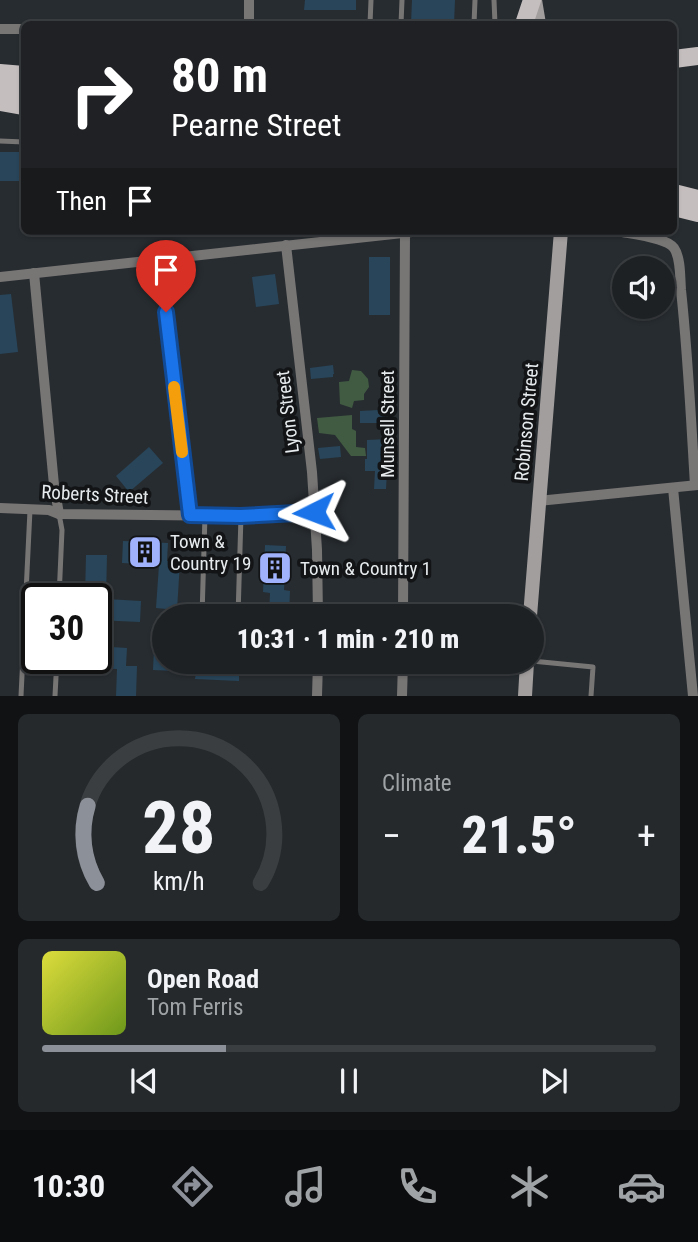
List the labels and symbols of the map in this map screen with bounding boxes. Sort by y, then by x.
pin [136,240,196,312]
street label: Robinson Street [510,362,543,482]
street label: Lyon Street [271,369,304,455]
street label: Munsell Street [376,370,399,478]
position arrow [277,475,351,549]
street label: Roberts Street [41,480,149,509]
place label: Town & Country 19 [170,530,251,575]
building icon: Town & Country 19 [126,533,164,571]
building icon: Town & Country 1 [256,549,294,587]
place label: Town & Country 1 [300,557,431,580]
speed limit sign: 30 [21,583,112,674]

